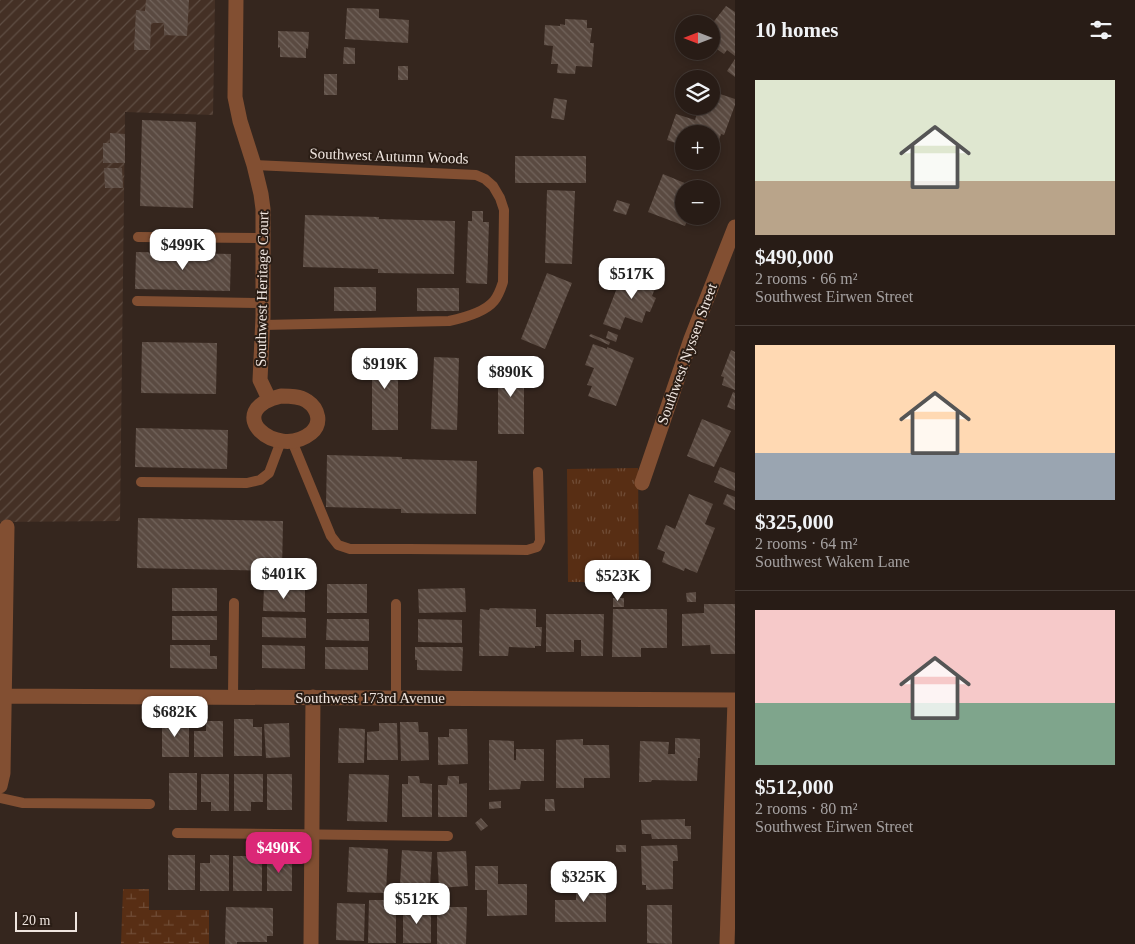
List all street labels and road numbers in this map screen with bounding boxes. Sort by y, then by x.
street label: Southwest Autumn Woods [309,145,469,167]
street label: Southwest Heritage Court [253,210,271,367]
street label: Southwest Nyssen Street [654,280,720,427]
street label: Southwest 173rd Avenue [295,690,445,706]

